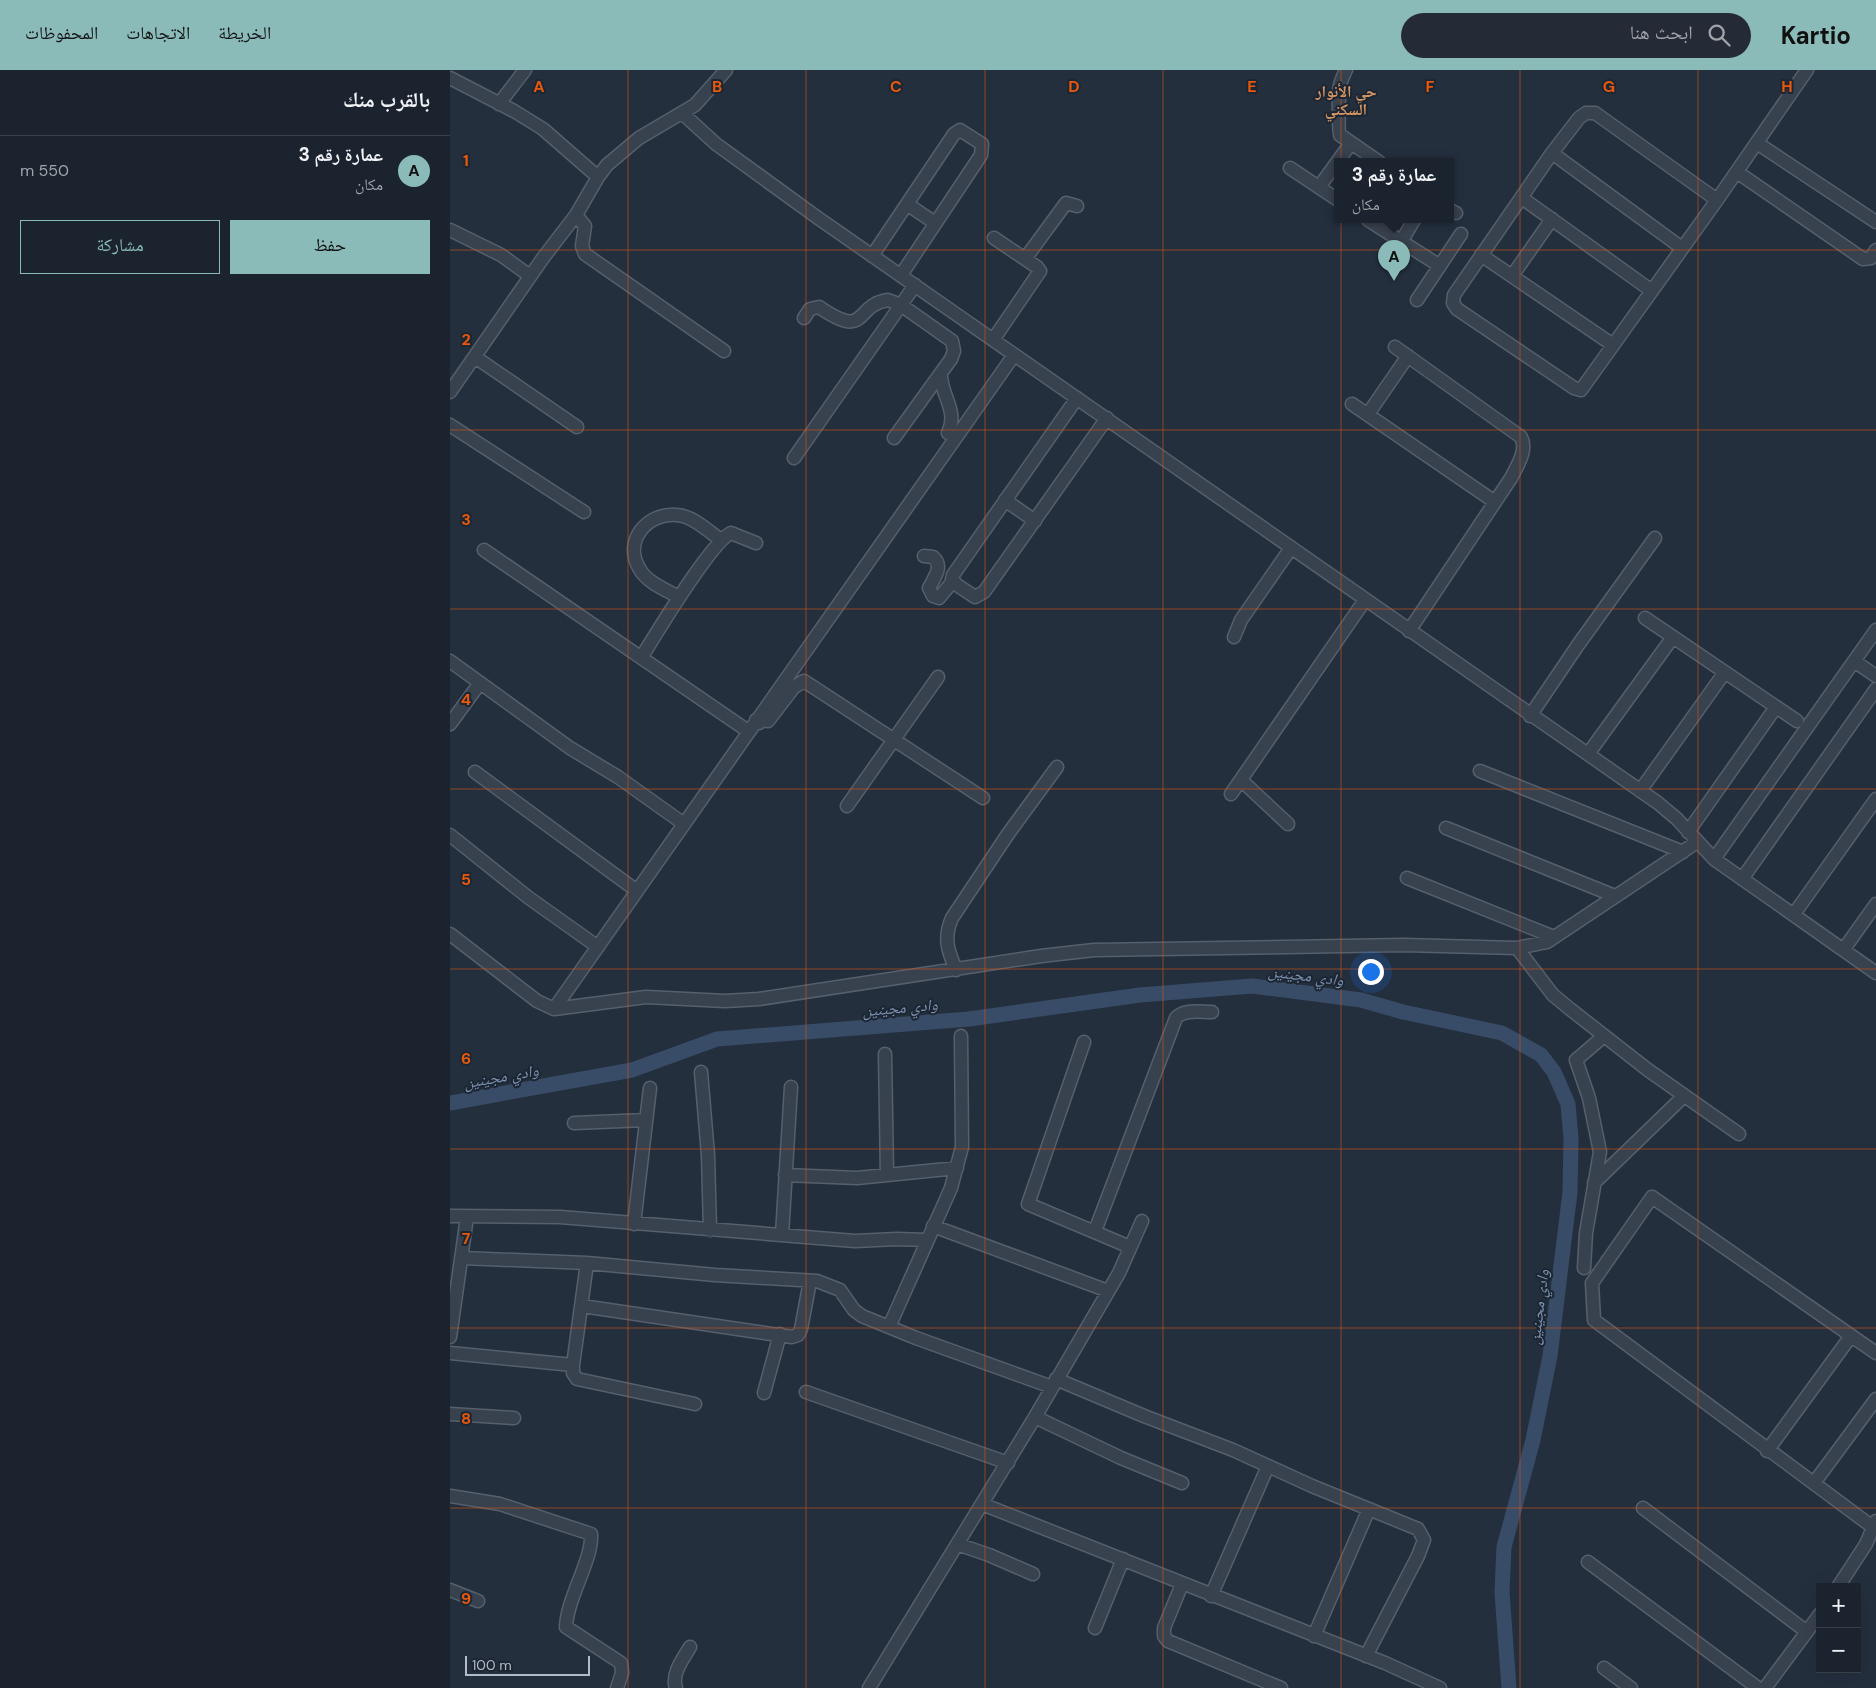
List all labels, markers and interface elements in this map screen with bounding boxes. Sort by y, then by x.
search box [1401,13,1751,58]
text: ابحث هنا [1630,20,1693,45]
text: Kartio [1781,20,1851,51]
text: المحفوظات [25,21,98,45]
text: الاتجاهات [126,21,190,45]
text: الخريطة [218,21,271,45]
icon: search [1705,21,1733,49]
text: A [533,76,545,97]
text: B [712,76,722,97]
text: C [890,76,902,97]
text: D [1068,76,1080,97]
text: E [1247,76,1257,97]
text: F [1426,76,1435,97]
text: G [1603,76,1615,97]
text: H [1781,76,1793,97]
district label: حي الأنوار السكني [1314,81,1377,122]
text: بالقرب منك [343,86,430,114]
text: عمارة رقم 3 [298,142,383,167]
text: 1 [463,150,469,171]
popup [1334,158,1454,223]
text: 550 m [20,160,69,181]
text: A [408,160,420,181]
text: عمارة رقم 3 [1352,162,1436,187]
text: مكان [355,174,383,195]
text: مكان [1352,194,1380,215]
button: مشاركة [20,220,220,274]
button: حفظ [230,220,430,274]
pin: A [1378,240,1410,281]
text: 2 [461,329,471,350]
text: 3 [461,509,471,530]
text: 4 [461,689,471,710]
text: 5 [461,869,471,890]
your location [1358,959,1384,985]
water label: وادي مجينين [1267,960,1345,993]
water label: وادي مجينين [861,994,939,1023]
text: 6 [461,1048,471,1069]
water label: وادي مجينين [462,1059,541,1095]
text: 7 [462,1228,471,1249]
water label: وادي مجينين [1523,1268,1556,1346]
text: 8 [461,1408,471,1429]
map controls [1816,1583,1861,1673]
button: + [1816,1583,1861,1628]
text: 9 [461,1588,471,1609]
button: − [1816,1628,1861,1673]
scale bar [465,1653,590,1676]
text: 100 m [472,1656,512,1674]

